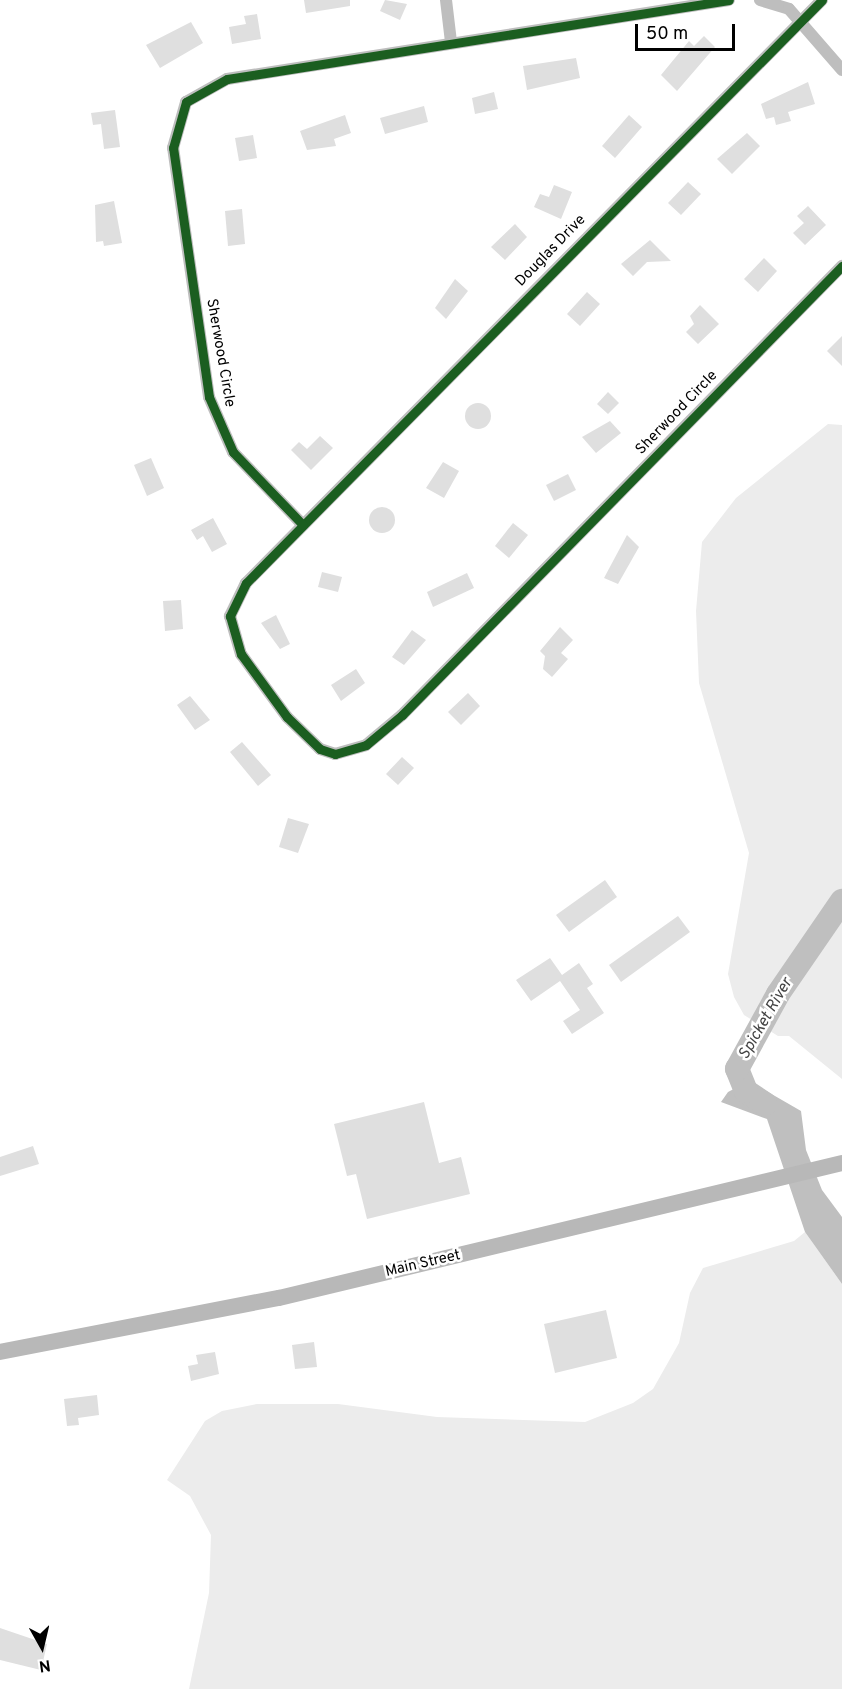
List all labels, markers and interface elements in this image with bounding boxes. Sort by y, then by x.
scale bar [638,12,738,50]
text: 50 m [646,23,688,46]
street label: Douglas Drive [512,211,590,291]
street label: Sherwood Circle [202,297,238,409]
street label: Sherwood Circle [632,367,722,459]
water label: Spicket River [735,975,797,1063]
street label: Main Street [384,1247,462,1281]
north arrow [12,1617,72,1677]
text: N [37,1654,52,1676]

